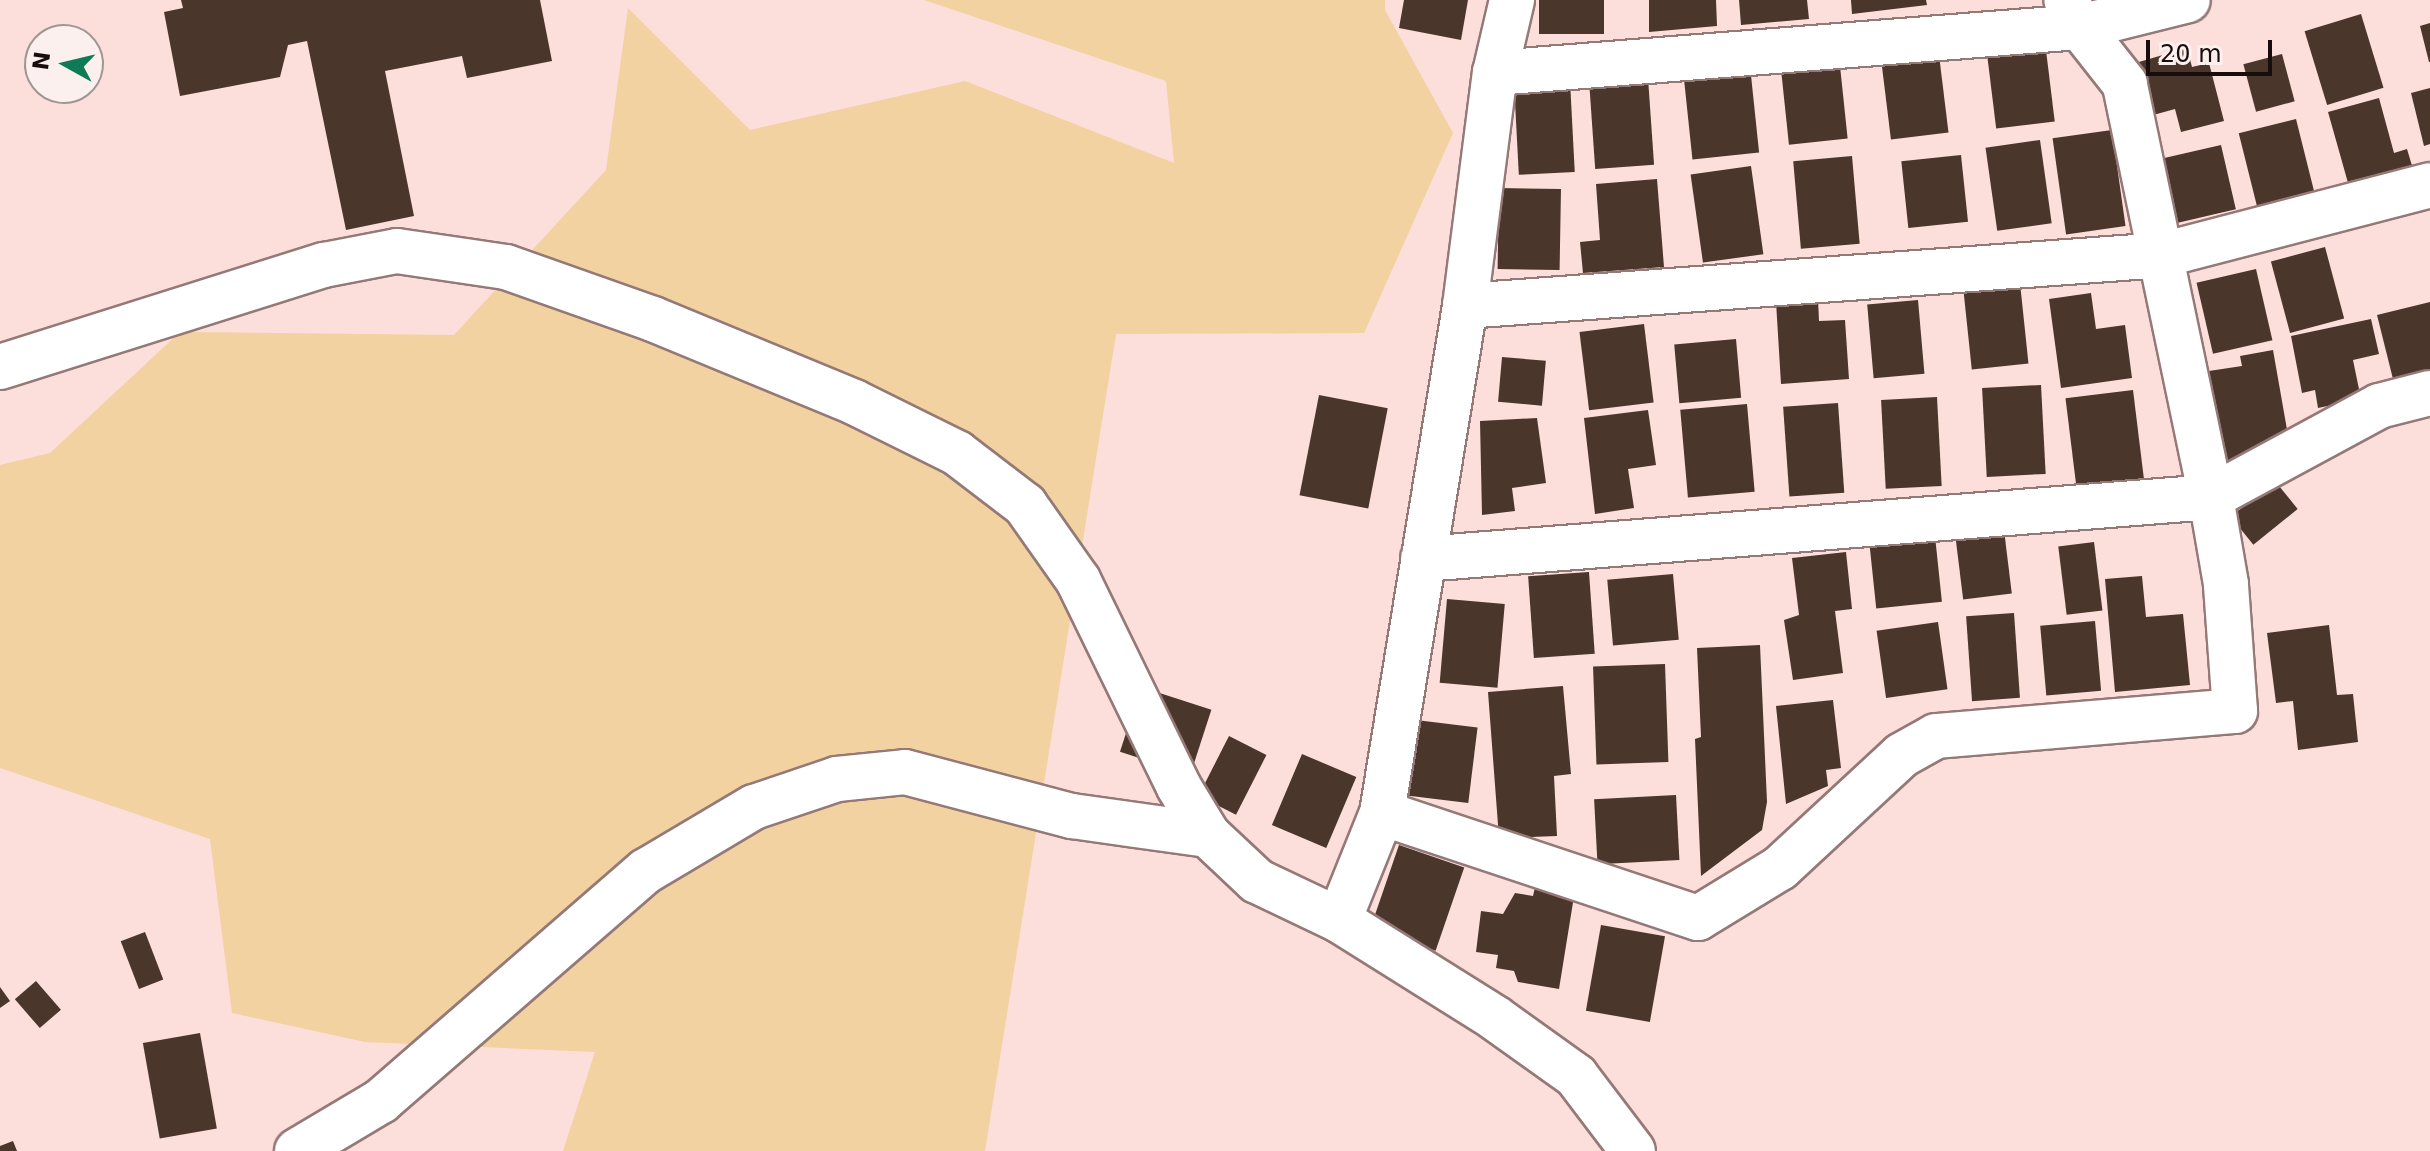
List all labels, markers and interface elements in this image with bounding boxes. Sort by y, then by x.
north arrow [24,24,104,104]
scale bar [2150,24,2276,74]
text: 20 m [2160,40,2222,68]
text: N [28,50,55,72]

